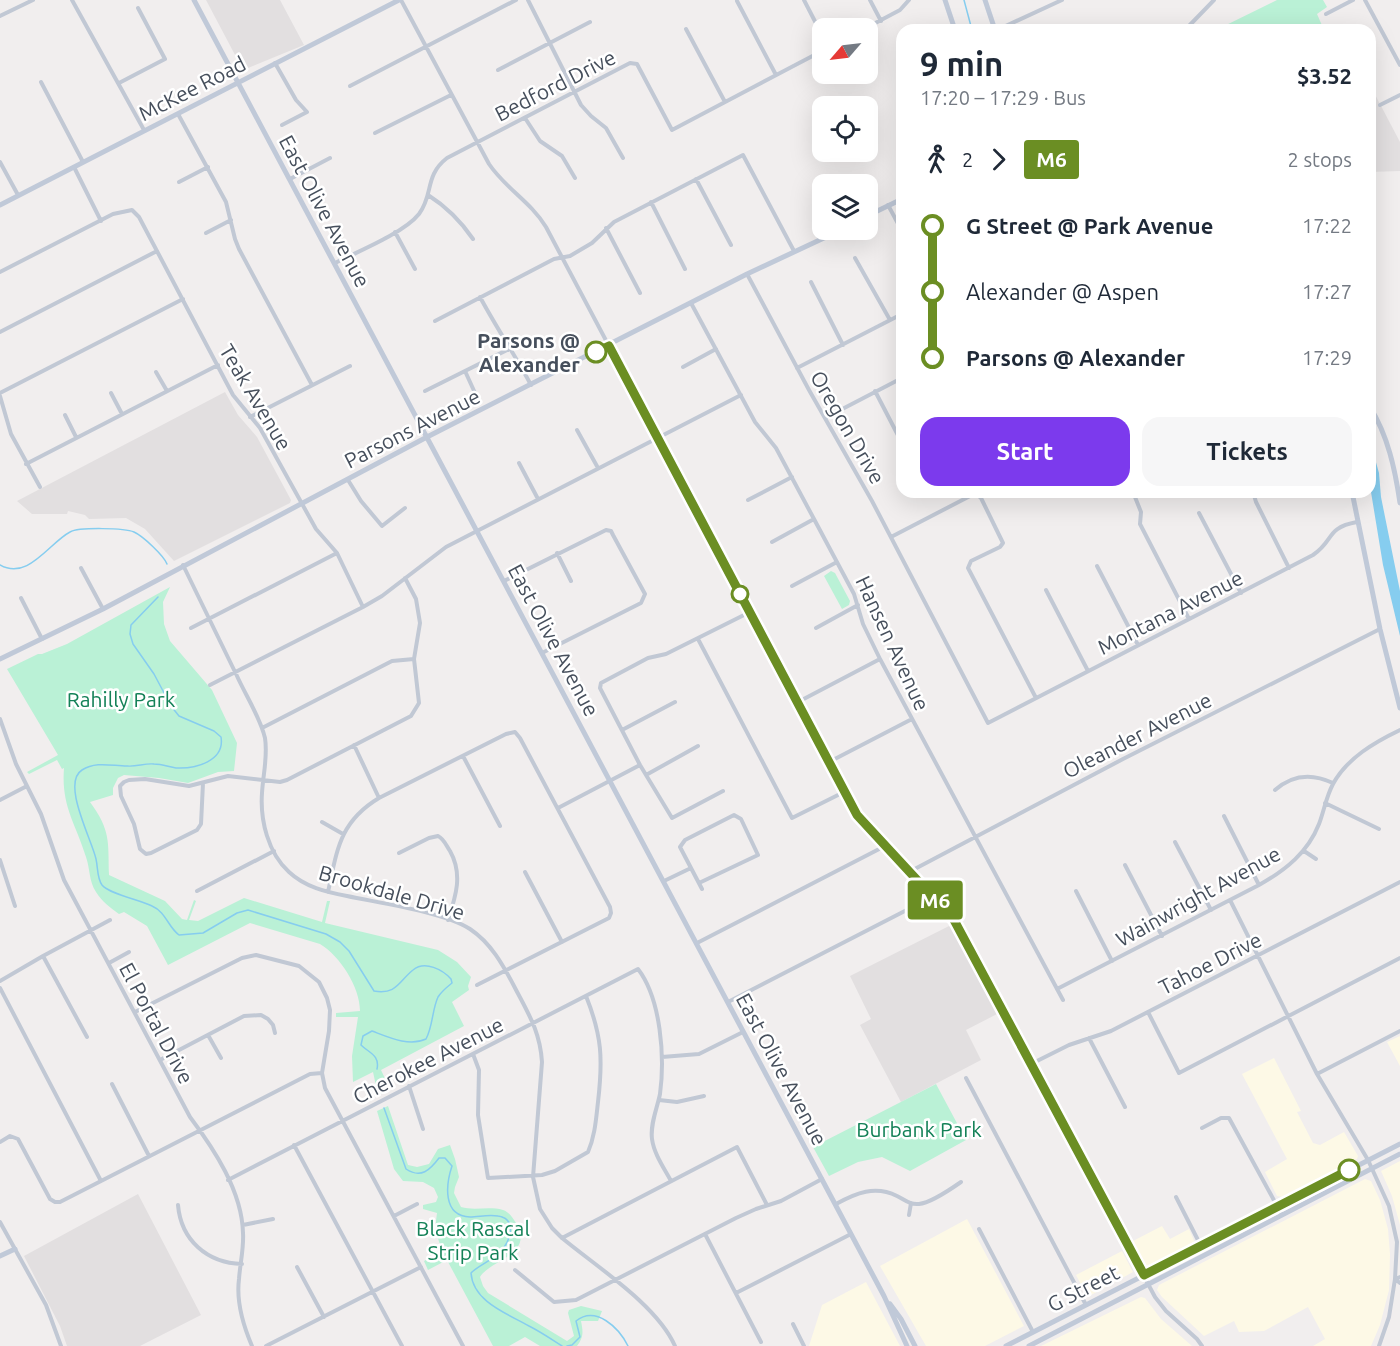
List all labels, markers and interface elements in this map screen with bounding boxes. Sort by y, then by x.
north arrow [812,18,878,84]
map controls [812,18,878,240]
street label: Bedford Drive [491,44,619,126]
text: 9 min [920,45,1003,82]
street label: McKee Road [134,51,250,125]
text: $3.52 [1297,63,1352,88]
text: 17:20 – 17:29 · Bus [920,86,1086,109]
button: locate [812,96,878,162]
street label: East Olive Avenue [275,131,375,291]
icon: walk [920,143,953,176]
icon: forward [982,143,1015,176]
text: M6 [1036,147,1067,171]
text: 2 [962,148,973,171]
text: 2 stops [1288,148,1352,171]
button: layers [812,174,878,240]
text: G Street @ Park Avenue [966,213,1213,238]
text: 17:22 [1302,214,1352,237]
text: Alexander @ Aspen [966,279,1159,304]
text: 17:27 [1302,280,1352,303]
place label: Parsons @ Alexander [477,328,580,376]
street label: Teak Avenue [215,340,297,454]
marker: Parsons @ Alexander [585,341,607,363]
text: Parsons @ Alexander [966,345,1185,370]
text: 17:29 [1302,346,1352,369]
street label: Oregon Drive [806,366,890,488]
street label: Parsons Avenue [340,383,484,473]
button: Start [920,417,1130,486]
button: Tickets [1142,417,1352,486]
street label: East Olive Avenue [504,560,604,720]
street label: Montana Avenue [1093,565,1247,659]
street label: Hansen Avenue [851,572,935,714]
unlabelled marker [731,585,749,603]
park label: Rahilly Park [67,687,176,711]
street label: Oleander Avenue [1059,687,1215,783]
street label: Wainwright Avenue [1112,841,1284,951]
street label: Brookdale Drive [316,860,468,924]
line badge: M6 [908,880,962,920]
text: M6 [920,888,950,912]
street label: Tahoe Drive [1155,927,1265,999]
street label: El Portal Drive [115,958,199,1088]
street label: East Olive Avenue [732,989,832,1149]
street label: Cherokee Avenue [349,1012,507,1108]
park label: Burbank Park [856,1117,982,1141]
unlabelled marker [1338,1159,1360,1181]
park label: Black Rascal Strip Park [416,1216,530,1264]
street label: G Street [1043,1260,1123,1316]

